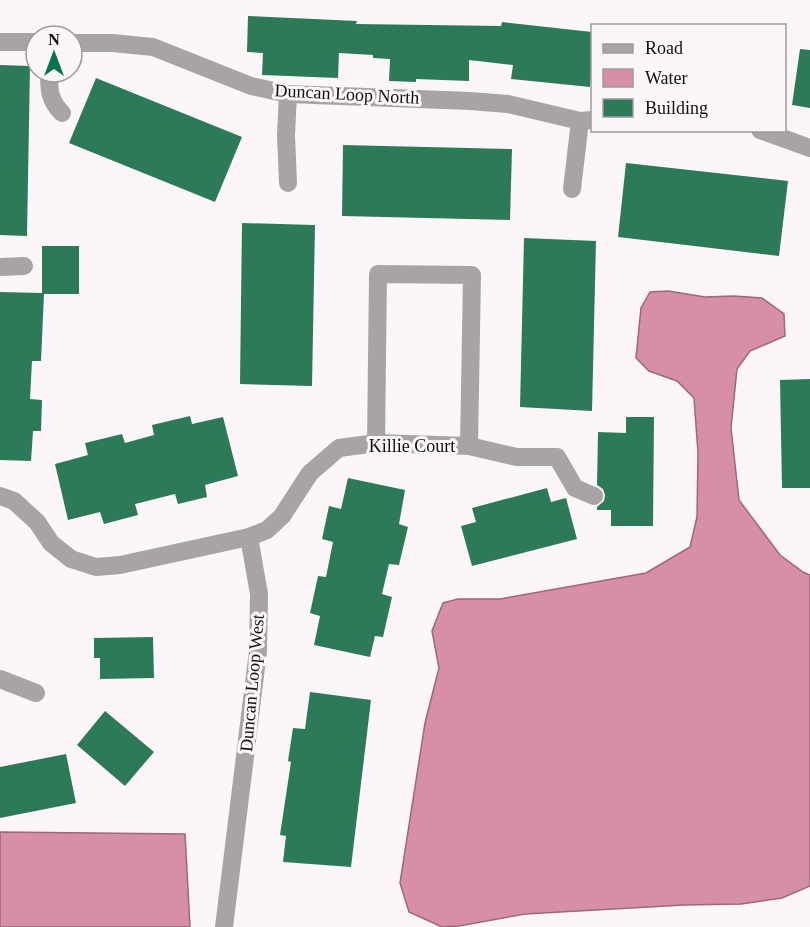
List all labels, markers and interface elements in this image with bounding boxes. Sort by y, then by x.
north arrow [24,24,84,84]
legend [591,24,786,132]
text: N [48,31,60,48]
text: Road [645,38,683,58]
text: Water [645,68,688,88]
street label: Duncan Loop North [274,80,420,108]
text: Building [645,98,708,118]
street label: Killie Court [369,436,455,456]
street label: Duncan Loop West [236,613,268,753]

